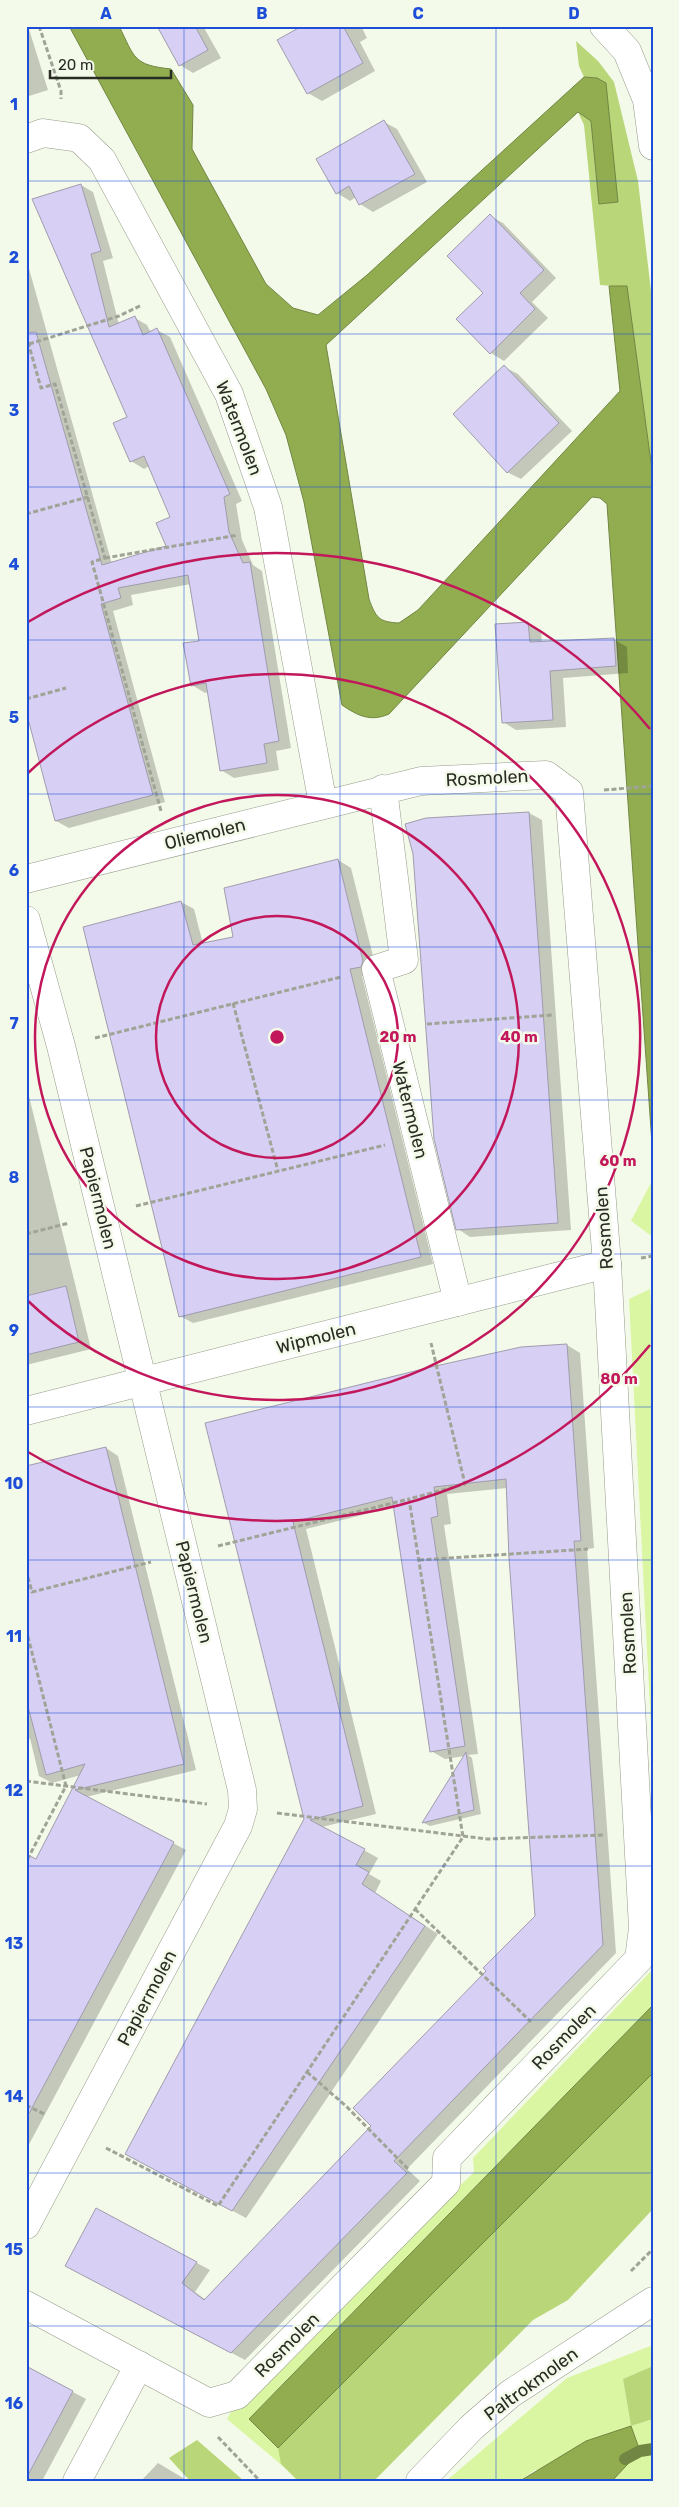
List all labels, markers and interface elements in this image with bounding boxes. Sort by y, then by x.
text: A [100,4,112,23]
text: B [256,4,268,23]
text: C [412,4,424,23]
text: D [568,4,580,23]
scale bar [50,48,171,80]
text: 20 m [58,56,93,74]
text: 1 [10,95,18,114]
text: 2 [9,248,19,267]
street label: Watermolen [211,378,267,478]
text: 3 [9,401,19,420]
text: 4 [9,555,20,574]
text: 5 [9,708,19,727]
street label: Rosmolen [445,765,529,791]
street label: Oliemolen [162,813,248,855]
text: 6 [9,861,19,880]
text: 7 [9,1014,19,1033]
centre of rings [268,1028,286,1046]
text: 20 m [380,1028,416,1046]
text: 40 m [500,1028,538,1046]
street label: Watermolen [387,1059,433,1161]
street label: Papiermolen [75,1144,121,1252]
text: 60 m [600,1152,636,1170]
text: 8 [9,1168,20,1187]
street label: Rosmolen [590,1186,618,1270]
street label: Wipmolen [274,1318,358,1358]
text: 9 [9,1321,19,1340]
text: 80 m [600,1370,638,1388]
text: 10 [5,1474,24,1493]
street label: Papiermolen [171,1538,217,1646]
street label: Rosmolen [615,1591,641,1675]
text: 11 [6,1627,22,1646]
text: 12 [5,1781,23,1800]
text: 13 [5,1934,23,1953]
street label: Papiermolen [113,1946,181,2050]
street label: Rosmolen [527,2000,601,2074]
text: 14 [5,2087,24,2106]
text: 15 [5,2240,23,2259]
street label: Rosmolen [250,2308,324,2382]
street label: Paltrokmolen [480,2343,582,2425]
text: 16 [5,2394,23,2413]

